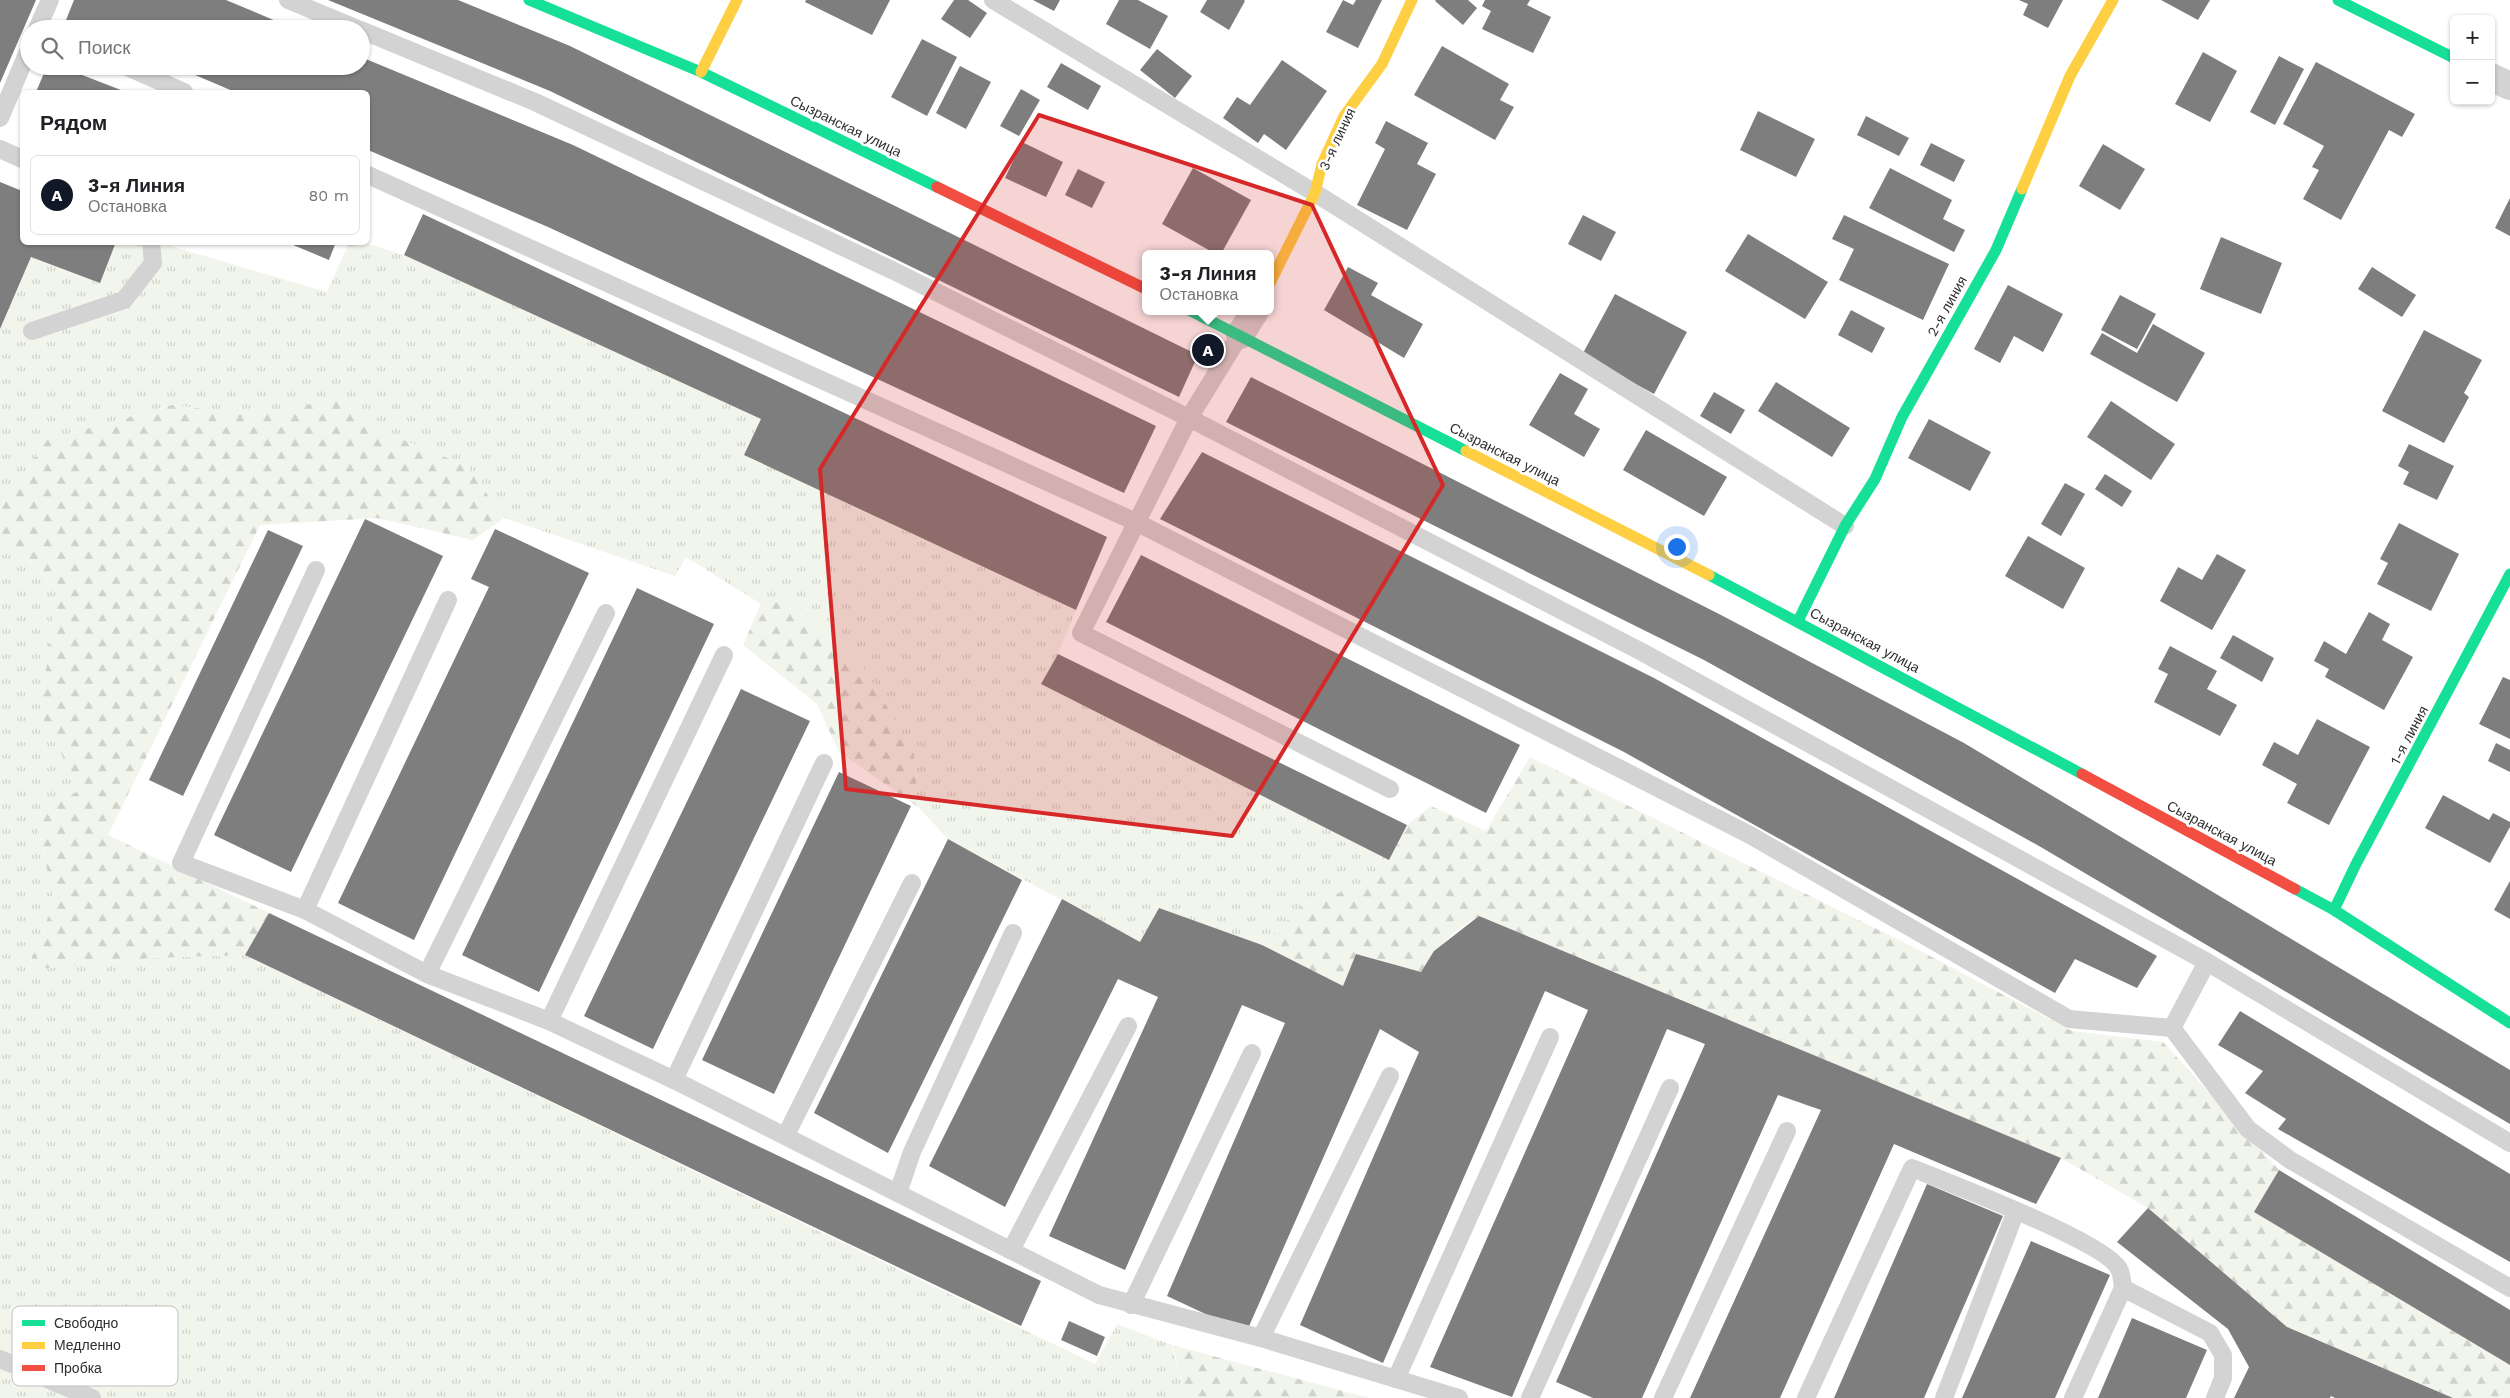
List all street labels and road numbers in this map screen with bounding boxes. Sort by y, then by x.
street label: Сызранская улица [788,92,904,160]
street label: 3-я линия [1316,105,1358,173]
street label: 2-я линия [1924,273,1970,339]
street label: Сызранская улица [1447,419,1563,489]
street label: Сызранская улица [1807,604,1923,676]
street label: 1-я линия [2387,703,2431,767]
street label: Сызранская улица [2164,797,2280,869]

